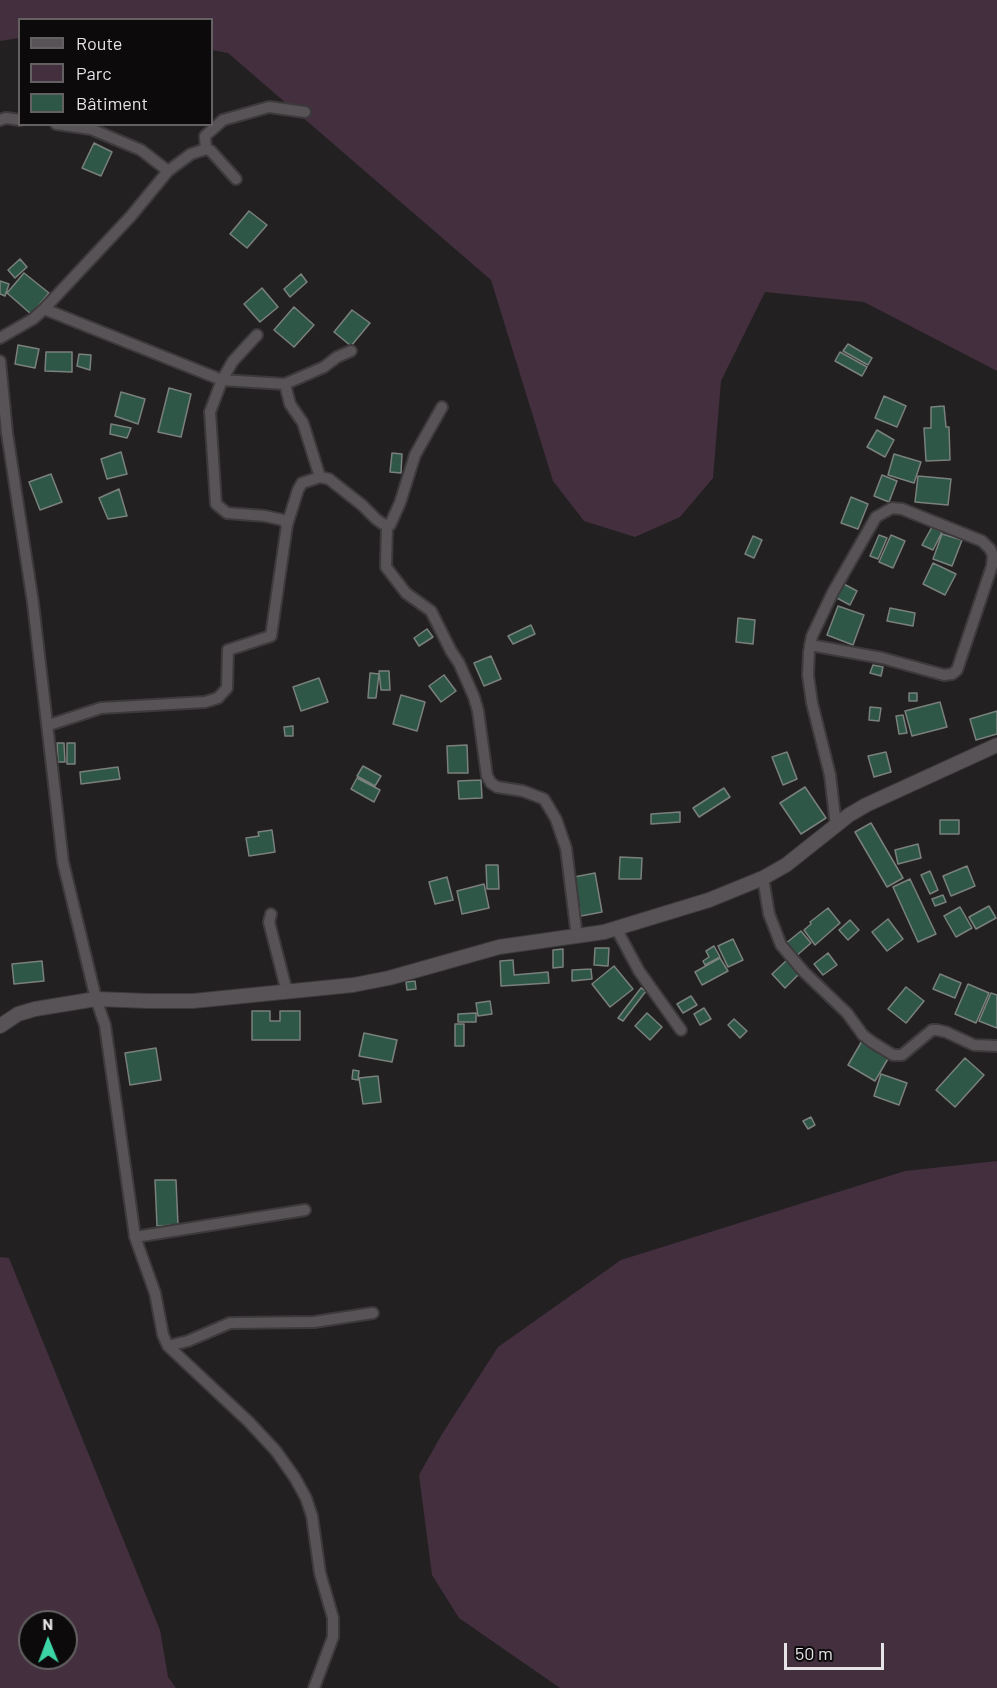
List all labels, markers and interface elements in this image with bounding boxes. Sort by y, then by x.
legend [18,18,213,126]
text: Route [76,32,122,54]
text: Parc [76,62,112,84]
text: Bâtiment [76,92,148,114]
north arrow [18,1610,78,1670]
text: N [42,1614,53,1633]
scale bar [787,1631,888,1669]
text: 50 m [795,1642,833,1664]

